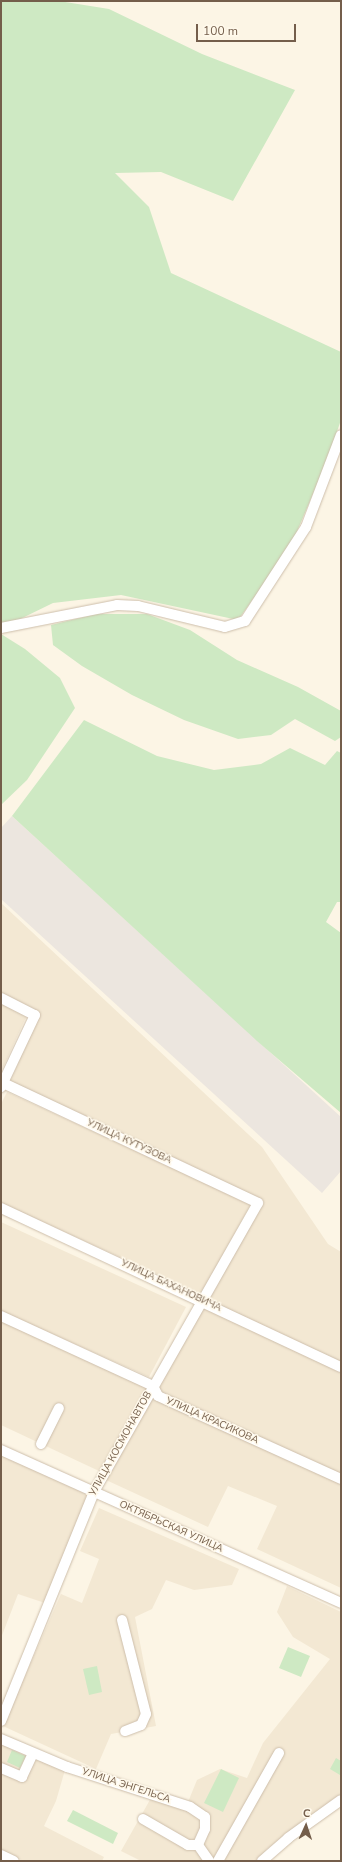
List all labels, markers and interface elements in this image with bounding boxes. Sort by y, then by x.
scale bar [198,16,298,42]
text: 100 m [203,23,238,39]
street label: УЛИЦА КУТУЗОВА [85,1117,173,1167]
street label: УЛИЦА БАХАНОВИЧА [119,1257,223,1315]
street label: УЛИЦА КОСМОНАВТОВ [87,1390,155,1498]
street label: УЛИЦА КРАСИКОВА [164,1395,260,1447]
street label: ОКТЯБРЬСКАЯ УЛИЦА [117,1499,225,1555]
street label: УЛИЦА ЭНГЕЛЬСА [80,1766,172,1806]
north arrow [286,1806,326,1846]
text: С [303,1806,311,1821]

